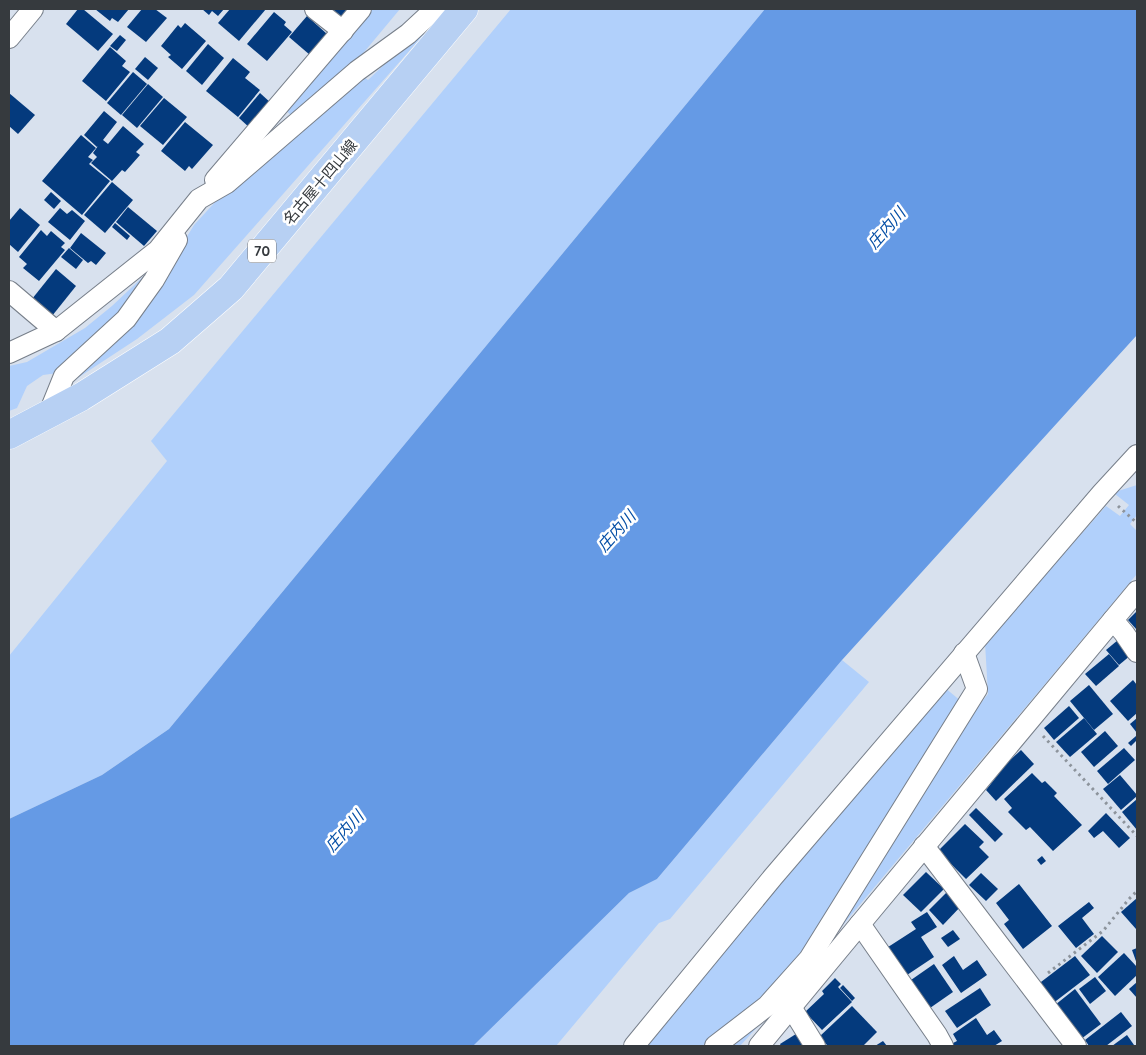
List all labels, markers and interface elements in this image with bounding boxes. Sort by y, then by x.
street label: 名古屋十四山線 [279,136,361,228]
water label: 庄内川 [863,202,911,253]
road number: 70 [248,240,276,262]
water label: 庄内川 [593,505,641,556]
water label: 庄内川 [321,805,369,856]

